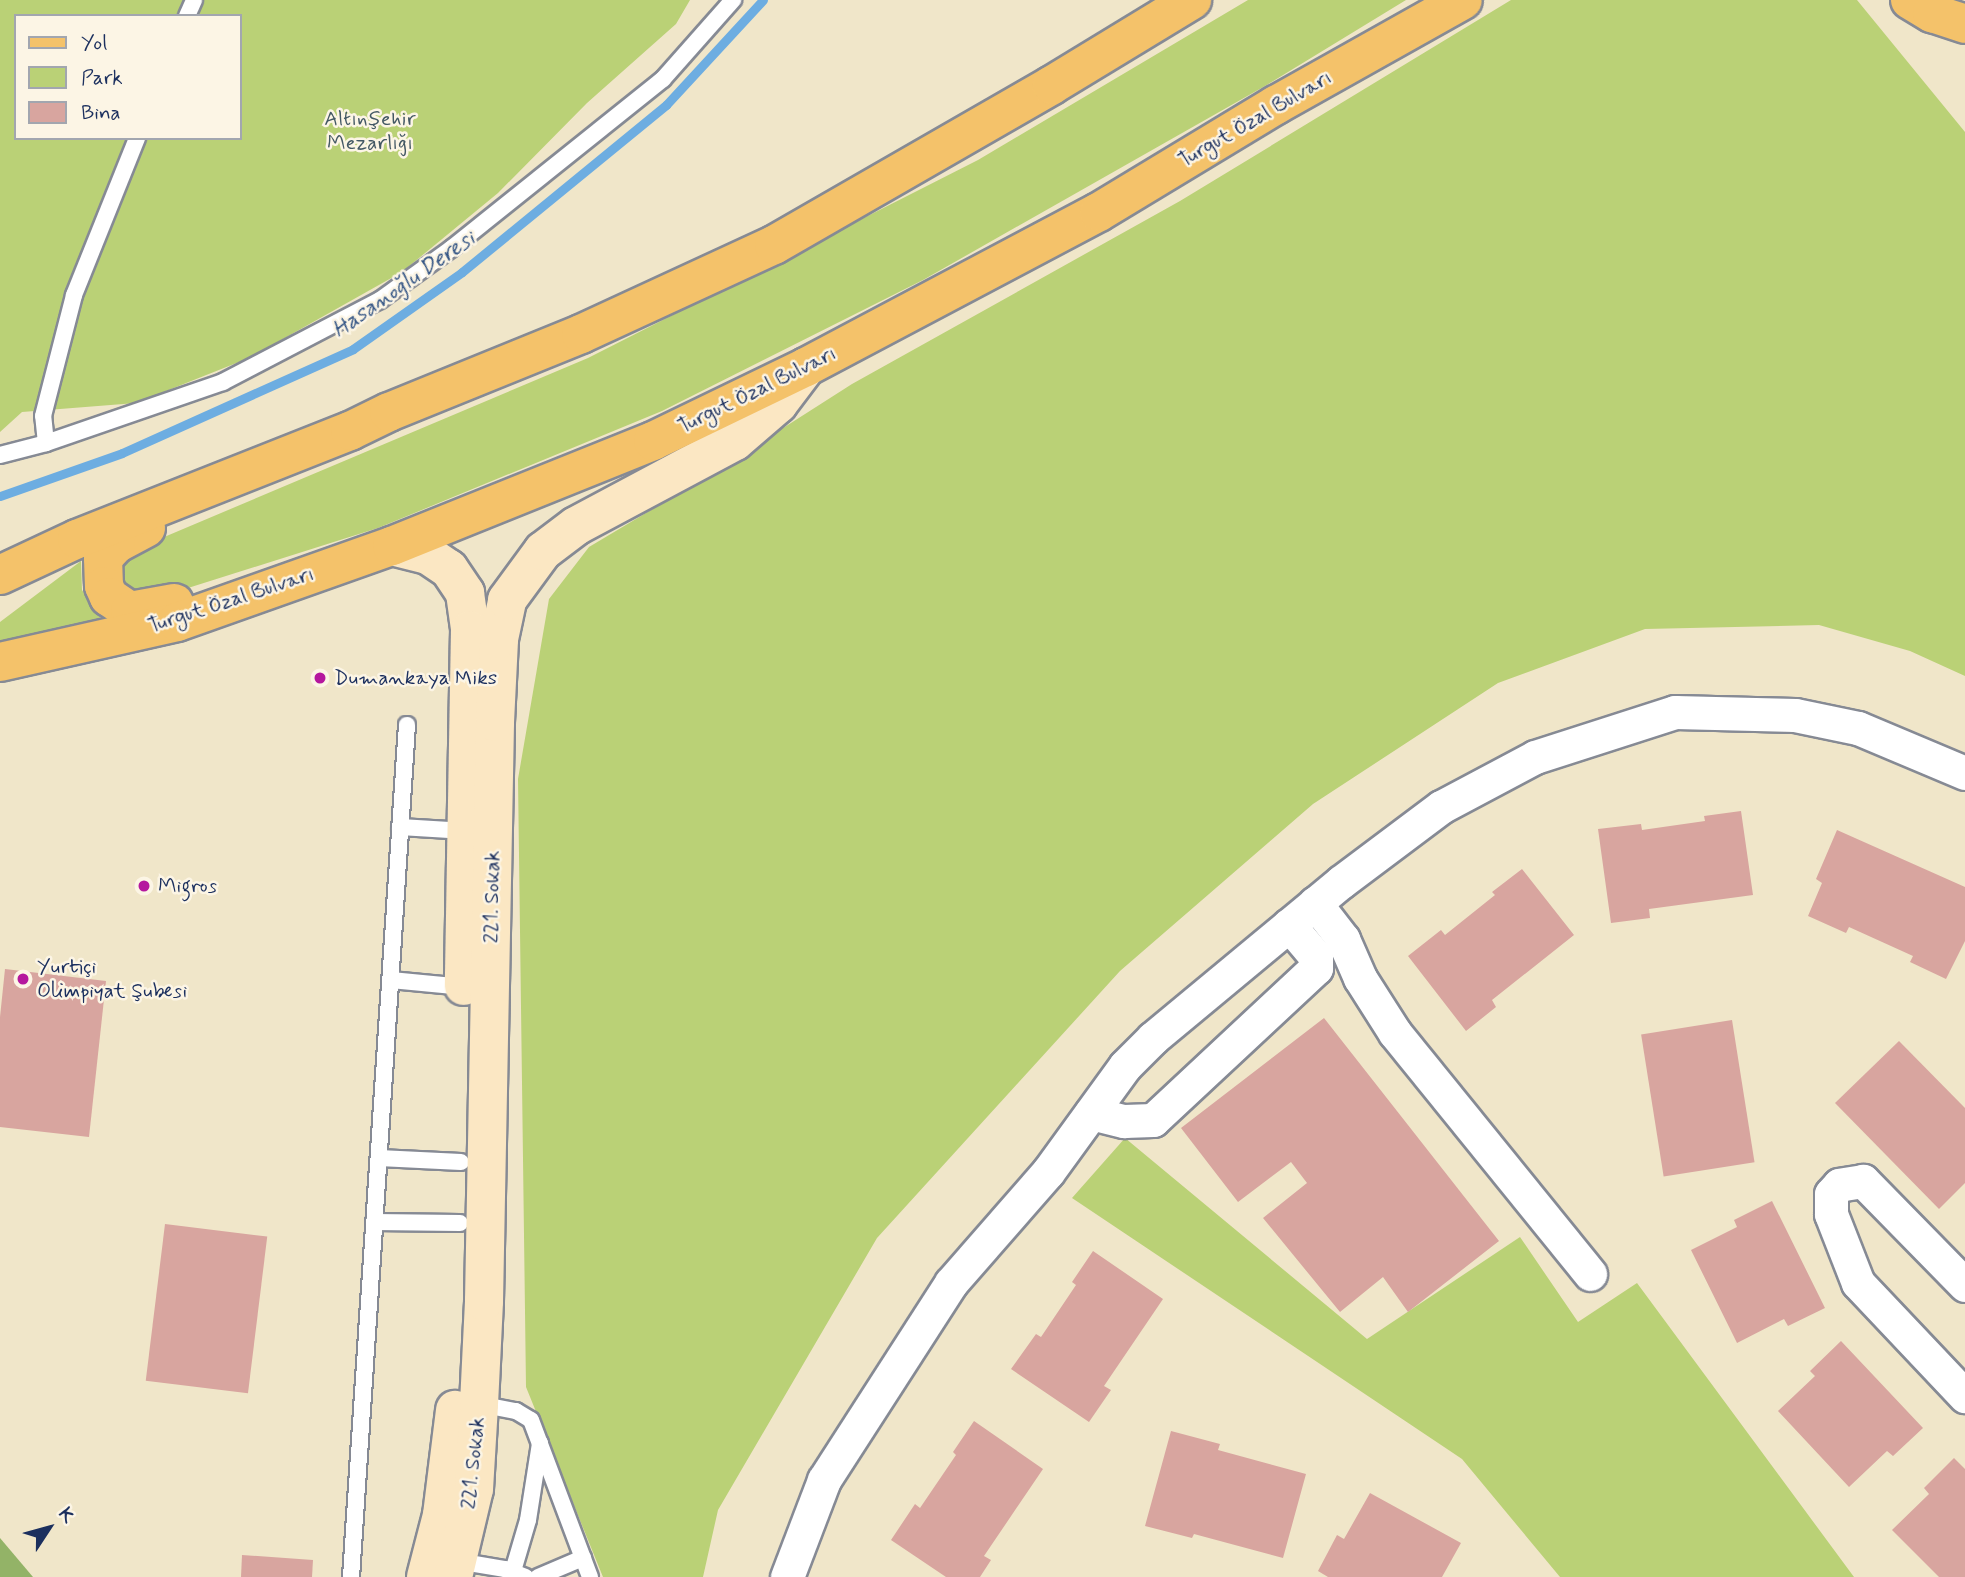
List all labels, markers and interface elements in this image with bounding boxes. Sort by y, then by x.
legend [14,14,242,140]
text: Yol [81,29,107,57]
text: Park [81,64,123,92]
street label: Turgut Özal Bulvarı [1175,66,1335,172]
text: Bina [81,99,121,127]
park label: Altınşehir Mezarlığı [324,106,416,156]
water label: Hasanoğlu Deresi [328,226,480,344]
street label: Turgut Özal Bulvarı [675,341,839,439]
street label: Turgut Özal Bulvarı [146,562,316,638]
place label: Dumankaya Miks [334,665,498,691]
marker: Dumankaya Miks [312,670,328,686]
street label: 221. Sokak [479,850,505,944]
place label: Migros [158,873,217,899]
marker: Migros [136,878,152,894]
place label: Yurtiçi Olimpiyat Şubesi [37,954,187,1004]
marker: Yurtiçi Olimpiyat Şubesi [15,971,31,987]
street label: 221. Sokak [456,1416,490,1510]
north arrow [14,1493,84,1563]
text: K [52,1503,80,1528]

